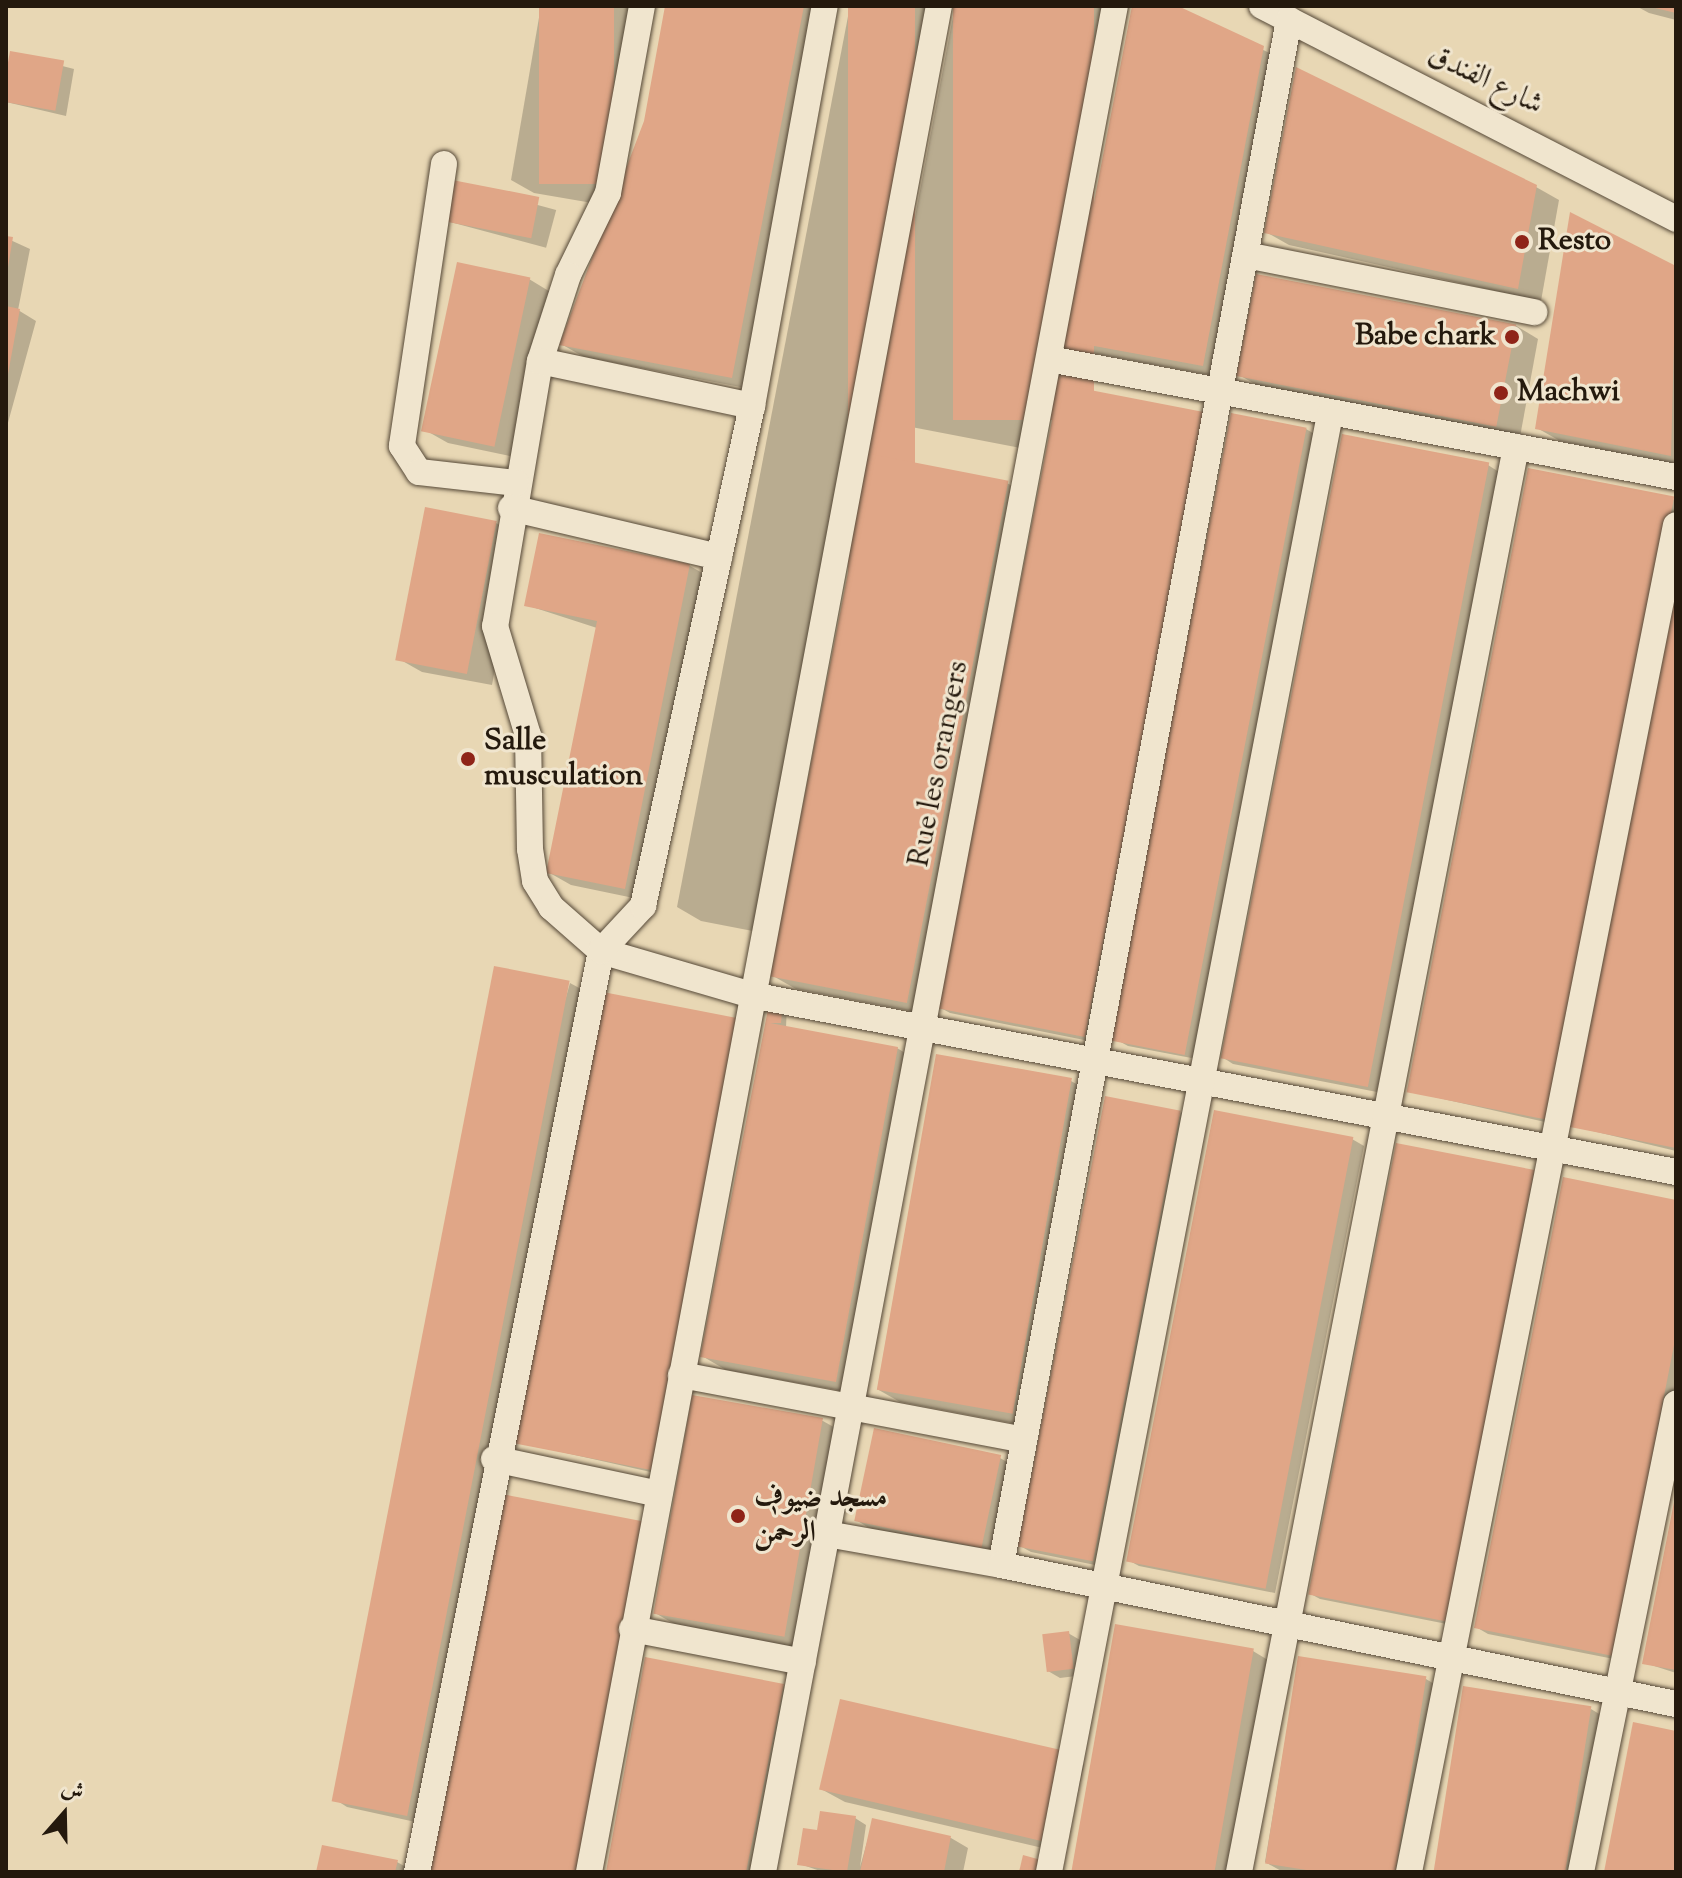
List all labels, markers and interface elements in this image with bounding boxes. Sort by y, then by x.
street label: شارع الفندق [1422,38,1548,124]
place label: Resto [1538,224,1611,260]
marker: Resto [1513,233,1531,251]
place label: Babe chark [1355,319,1496,355]
marker: Babe chark [1503,328,1521,346]
place label: Machwi [1517,375,1620,411]
marker: Machwi [1492,384,1510,402]
street label: Rue les orangers [902,658,978,870]
place label: Salle musculation [484,724,643,794]
marker: Salle musculation [459,750,477,768]
place label: مسجد ضيوف الرحمٰن [754,1481,887,1552]
marker: مسجد ضيوف الرحمٰن [729,1507,747,1525]
text: ش [56,1773,88,1810]
north arrow [24,1774,104,1854]

